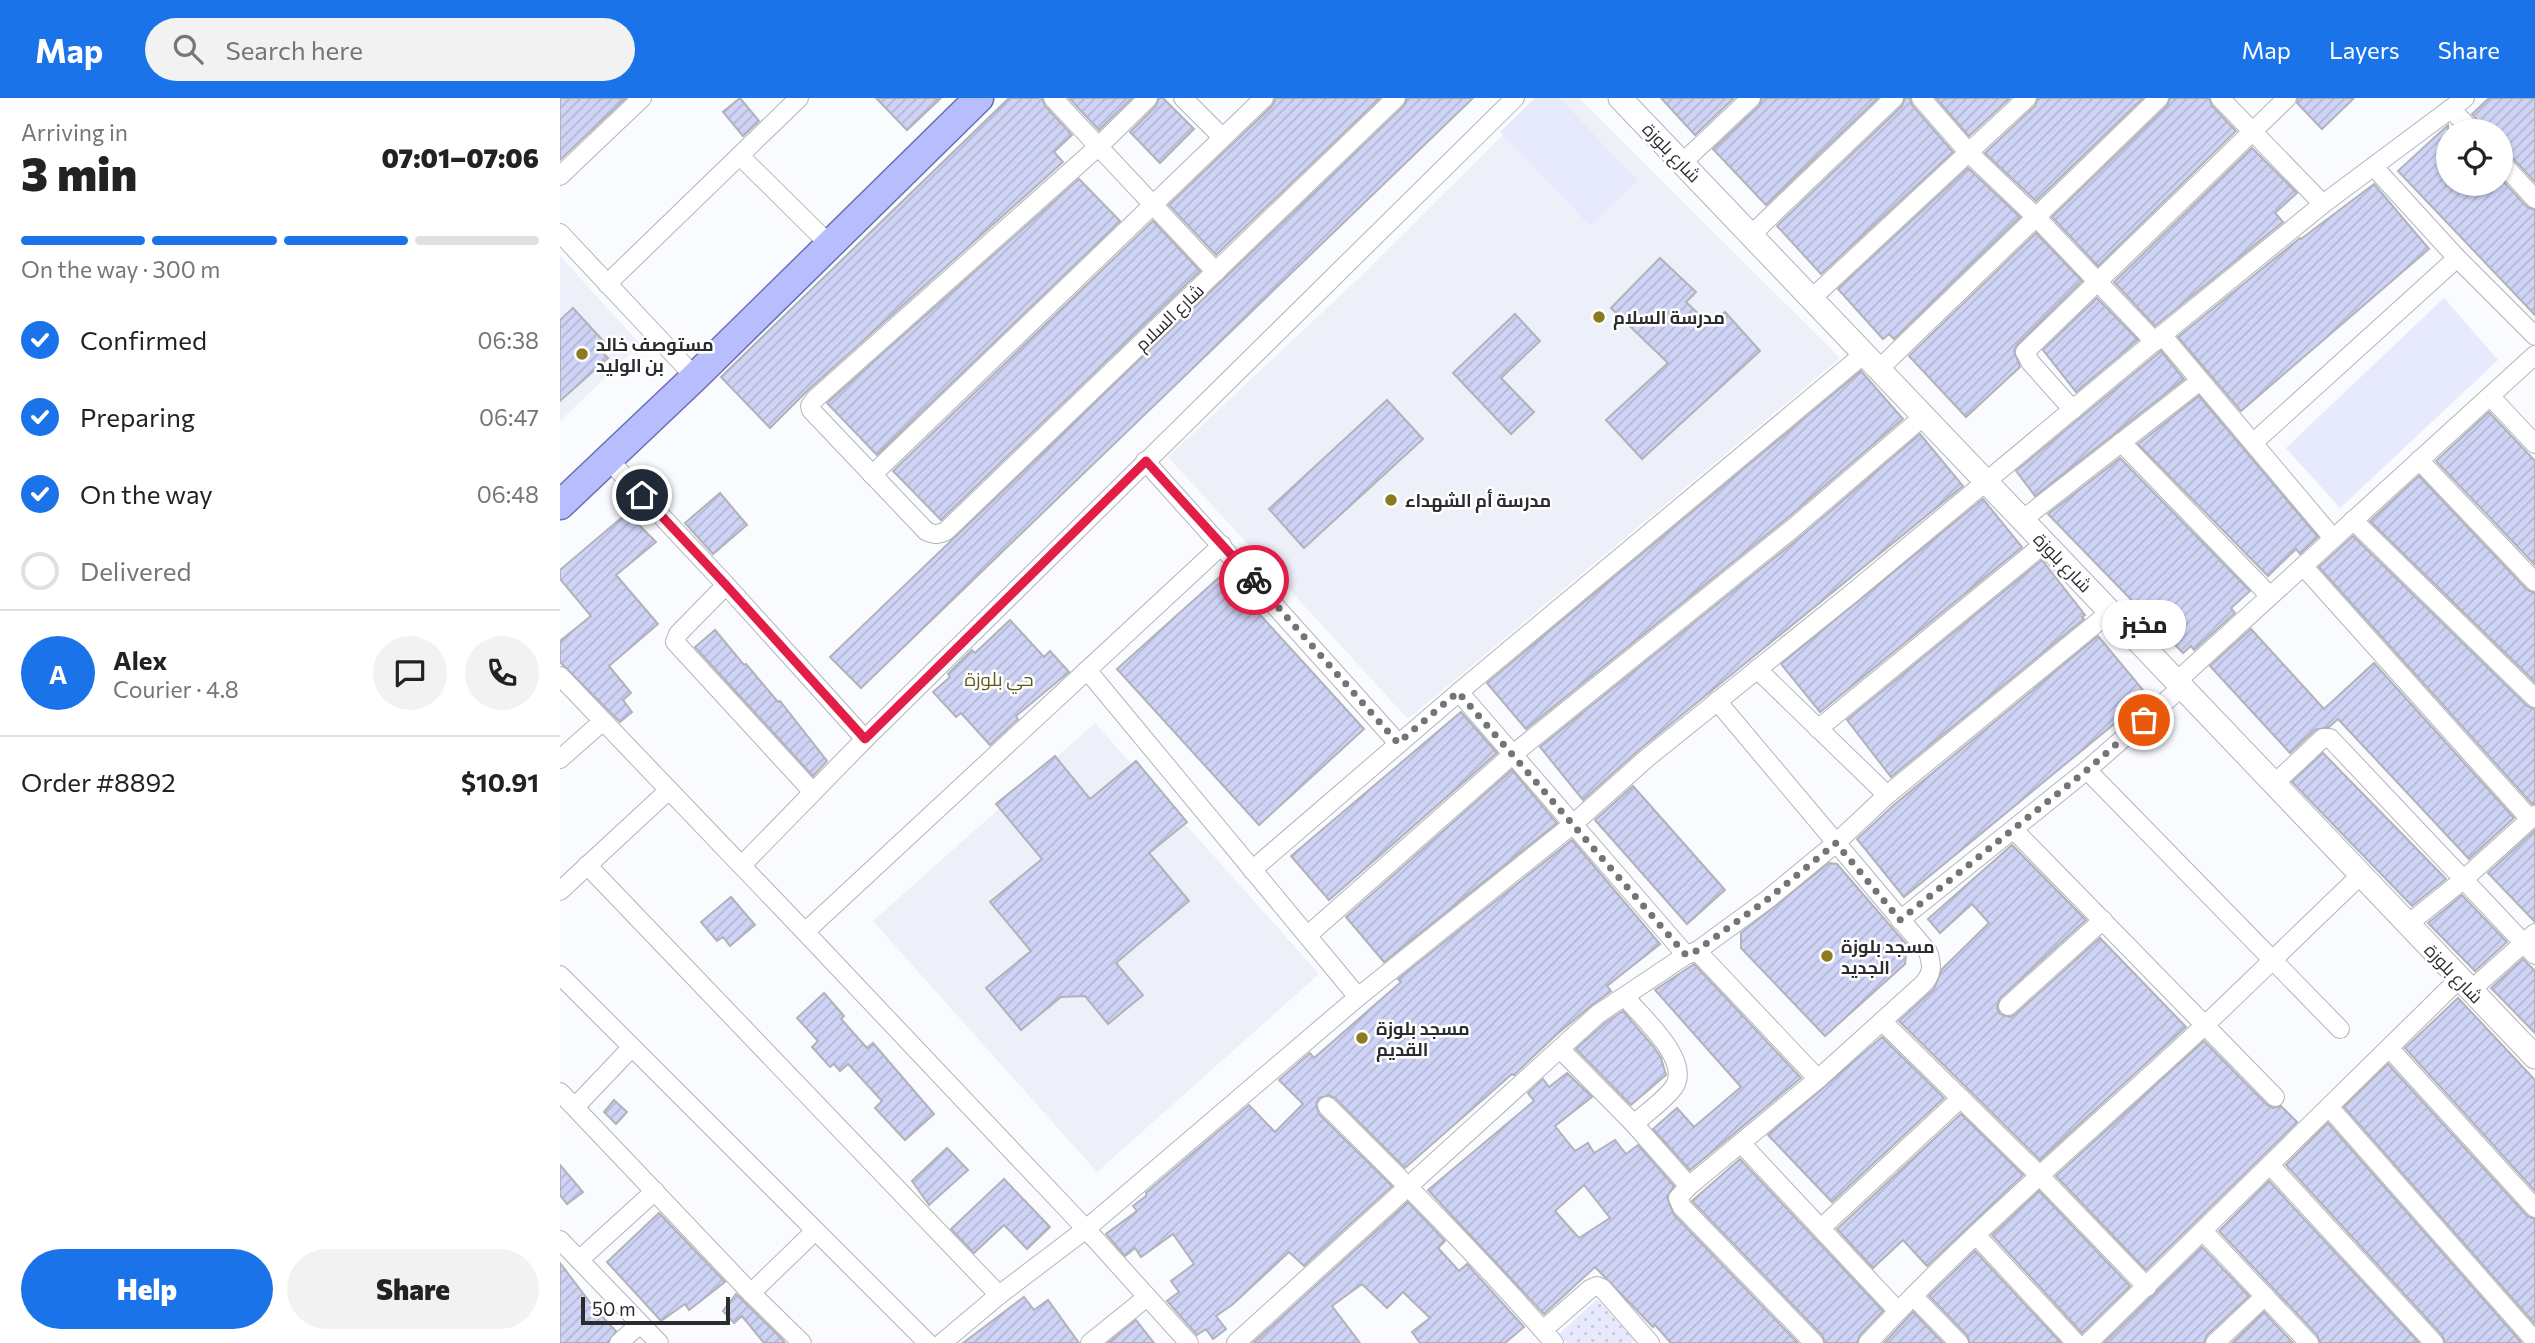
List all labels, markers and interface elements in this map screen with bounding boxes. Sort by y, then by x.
search box [145,18,635,81]
text: Map [35,29,103,70]
icon: search [169,30,207,68]
text: Search here [225,34,363,65]
text: Map [2242,35,2291,64]
text: Layers [2329,35,2400,64]
text: Share [2438,35,2500,64]
text: Arriving in [21,118,128,146]
street label: شارع بلوزة [1637,118,1706,188]
map controls [2436,119,2513,196]
button: locate [2436,119,2513,196]
text: 07:01–07:06 [381,142,539,173]
text: 3 min [21,144,137,200]
text: On the way · 300 m [21,255,220,283]
street label: شارع السلام [1130,279,1209,357]
place label: مدرسة السلام [1613,306,1725,330]
marker: مدرسة السلام [1591,309,1607,325]
icon: check [21,321,59,359]
text: Confirmed [80,324,207,355]
text: 06:38 [478,326,539,354]
place label: مستوصف خالد بن الوليد [596,333,714,377]
marker: مستوصف خالد بن الوليد [574,346,590,362]
icon: check [21,398,59,436]
text: Preparing [80,401,195,432]
text: 06:47 [479,403,539,431]
pin [612,465,672,525]
icon: check [21,475,59,513]
icon: home [623,476,661,514]
text: On the way [80,478,213,509]
text: 06:48 [477,480,539,508]
place label: مدرسة أم الشهداء [1405,488,1551,513]
marker: مدرسة أم الشهداء [1383,492,1399,508]
street label: شارع بلوزة [2028,528,2097,598]
courier [1219,545,1289,615]
text: Delivered [80,555,191,586]
icon: bike [1235,561,1273,599]
callout: مخبز [2102,601,2186,650]
text: مخبز [2121,610,2167,638]
button: chat [373,636,447,710]
button: phone [465,636,539,710]
text: Alex [113,644,167,675]
text: A [49,658,67,689]
district label: حي بلوزة [965,667,1033,694]
text: Courier · 4.8 [113,675,239,703]
pin [2114,690,2174,750]
icon: bag [2125,701,2163,739]
text: Order #8892 [21,766,176,797]
text: $10.91 [461,766,539,797]
place label: مسجد بلوزة الجديد [1841,935,1935,978]
street label: شارع بلوزة [2419,939,2488,1009]
marker: مسجد بلوزة الجديد [1819,948,1835,964]
place label: مسجد بلوزة القديم [1376,1017,1470,1062]
marker: مسجد بلوزة القديم [1354,1030,1370,1046]
button: Help [21,1249,273,1329]
button: Share [287,1249,539,1329]
scale bar [581,1294,730,1326]
text: 50 m [592,1297,636,1320]

